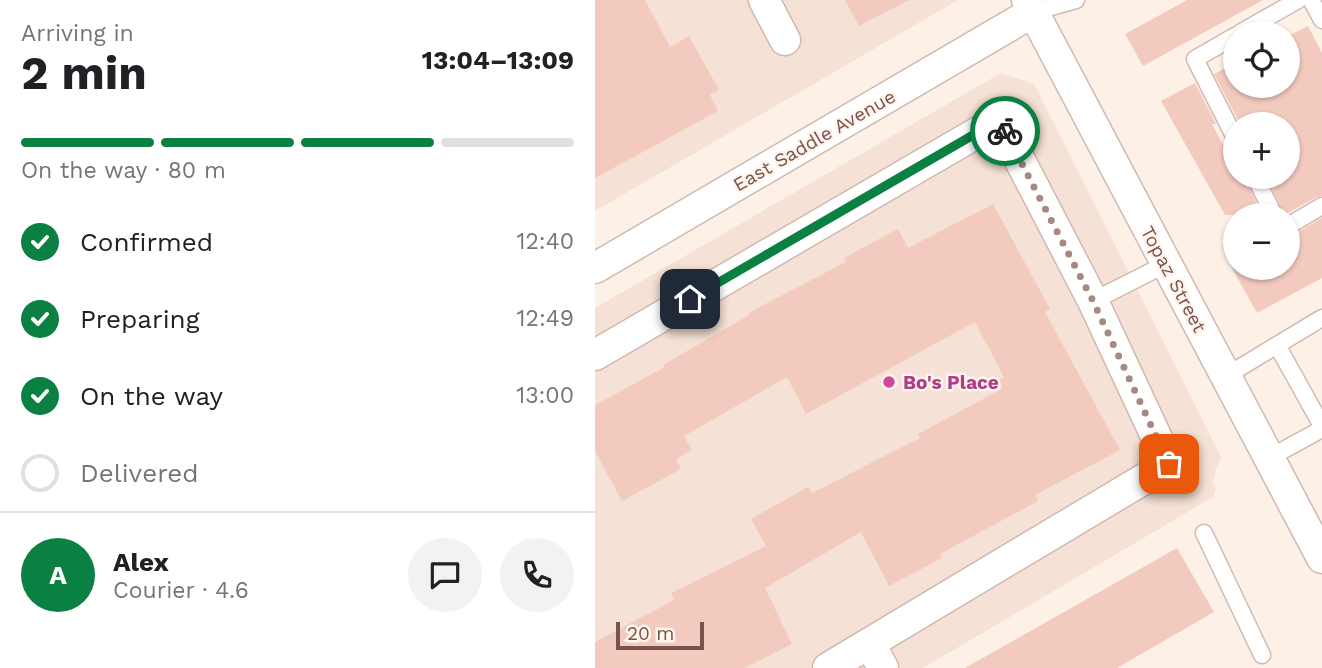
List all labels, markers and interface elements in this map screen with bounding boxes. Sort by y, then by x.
text: Arriving in [21,20,134,47]
map controls [1223,21,1300,280]
button: locate [1223,21,1300,98]
text: 13:04–13:09 [422,45,574,75]
text: 2 min [21,46,147,100]
street label: East Saddle Avenue [729,85,900,196]
courier [970,96,1040,166]
icon: bike [986,112,1024,150]
button: + [1223,112,1300,189]
text: On the way · 80 m [21,157,226,184]
button: − [1223,203,1300,280]
street label: Topaz Street [1136,222,1211,336]
icon: check [21,223,59,261]
text: Confirmed [80,227,213,257]
text: 12:40 [516,228,574,255]
pin [660,269,720,329]
icon: home [671,280,709,318]
icon: check [21,300,59,338]
text: Preparing [80,304,200,334]
text: 12:49 [517,305,574,332]
place label: Bo's Place [903,371,999,394]
marker: Bo's Place [881,374,897,390]
icon: check [21,377,59,415]
text: On the way [80,381,223,411]
text: 13:00 [516,382,574,409]
pin [1139,434,1199,494]
icon: bag [1150,445,1188,483]
text: Delivered [80,458,199,488]
button: chat [408,538,482,612]
button: phone [500,538,574,612]
text: Alex [113,547,169,577]
text: A [49,560,67,590]
text: Courier · 4.6 [113,577,249,604]
scale bar [616,619,703,651]
text: 20 m [627,622,674,645]

